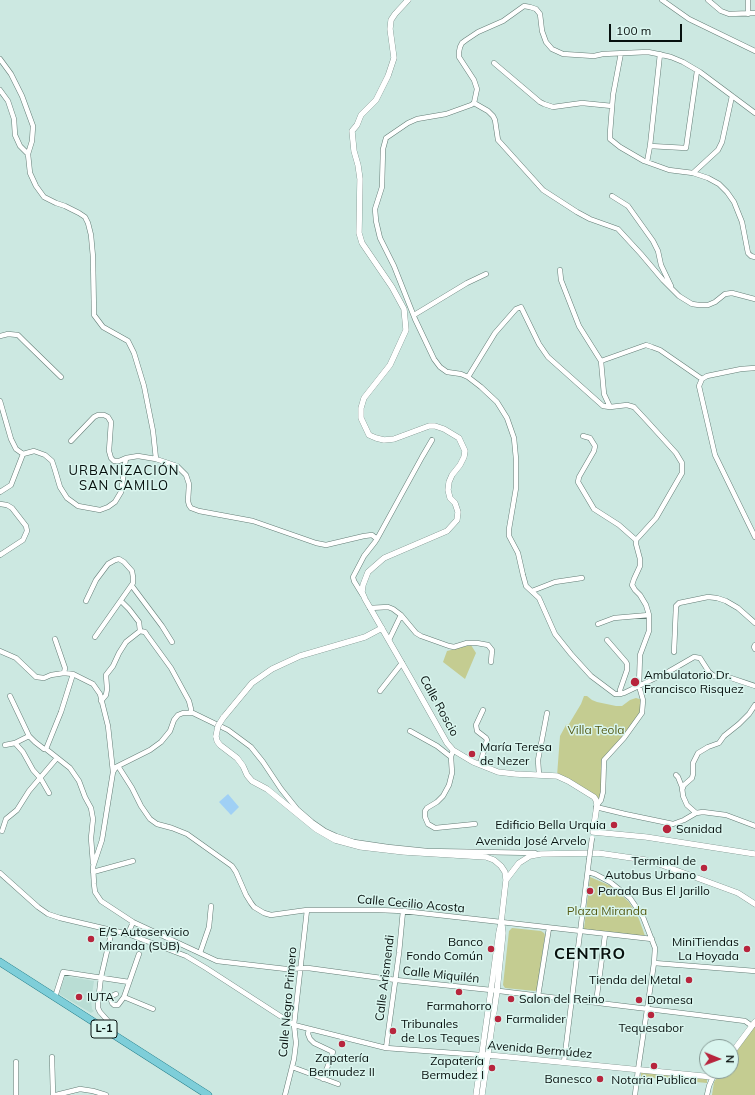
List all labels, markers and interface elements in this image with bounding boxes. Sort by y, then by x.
scale bar [611,16,684,42]
text: 100 m [616,23,651,38]
district label: URBANIZACIÓN SAN CAMILO [69,463,179,494]
place label: Ambulatorio Dr. Francisco Risquez [644,668,744,696]
street label: Calle Roscio [416,673,462,739]
marker: Ambulatorio Dr. Francisco Risquez [629,676,641,688]
park label: Villa Teola [567,723,625,737]
place label: María Teresa de Nezer [480,740,552,768]
marker: María Teresa de Nezer [467,749,477,759]
place label: Edificio Bella Urquia [495,818,606,832]
marker: Edificio Bella Urquia [609,820,619,830]
place label: Sanidad [676,822,722,836]
marker: Sanidad [661,823,673,835]
street label: Avenida José Arvelo [475,834,587,848]
place label: Terminal de Autobus Urbano [605,854,696,882]
marker: Terminal de Autobus Urbano [699,863,709,873]
place label: Parada Bus El Jarillo [598,884,710,898]
marker: Parada Bus El Jarillo [585,886,595,896]
street label: Calle Cecilio Acosta [357,892,465,916]
park label: Plaza Miranda [567,904,647,918]
place label: E/S Autoservicio Miranda (SUB) [99,925,189,953]
marker: E/S Autoservicio Miranda (SUB) [86,934,96,944]
street label: Calle Arismendi [373,934,397,1022]
place label: Banco Fondo Común [406,935,483,963]
place label: MiniTiendas La Hoyada [672,935,739,963]
marker: Banco Fondo Común [486,944,496,954]
district label: CENTRO [554,944,626,964]
marker: MiniTiendas La Hoyada [742,944,752,954]
street label: Calle Negro Primero [276,946,300,1058]
street label: Calle Miquilén [402,964,480,986]
place label: Tienda del Metal [589,973,681,987]
marker: Tienda del Metal [684,975,694,985]
marker: Farmahorro [454,987,464,997]
place label: IUTA [87,990,114,1004]
marker: IUTA [74,992,84,1002]
place label: Salon del Reino [519,992,605,1006]
place label: Domesa [647,993,693,1007]
marker: Salon del Reino [506,994,516,1004]
marker: Domesa [634,995,644,1005]
place label: Farmahorro [426,999,492,1013]
marker: Tequesabor [646,1010,656,1020]
place label: Farmalider [506,1012,566,1026]
marker: Farmalider [493,1014,503,1024]
place label: Tribunales de Los Teques [401,1017,480,1045]
road number: L-1 [91,1020,117,1038]
place label: Tequesabor [618,1021,684,1035]
marker: Tribunales de Los Teques [388,1026,398,1036]
street label: Avenida Bermúdez [487,1038,593,1062]
marker: Zapatería Bermudez II [337,1039,347,1049]
north arrow [699,1039,739,1079]
place label: Zapatería Bermudez II [309,1051,375,1079]
place label: Zapatería Bermudez I [421,1054,484,1082]
text: N [723,1055,737,1063]
marker: Notaria Publica [649,1061,659,1071]
marker: Zapatería Bermudez I [487,1063,497,1073]
place label: Banesco [544,1072,592,1086]
place label: Notaria Publica [611,1073,697,1087]
marker: Banesco [595,1074,605,1084]

